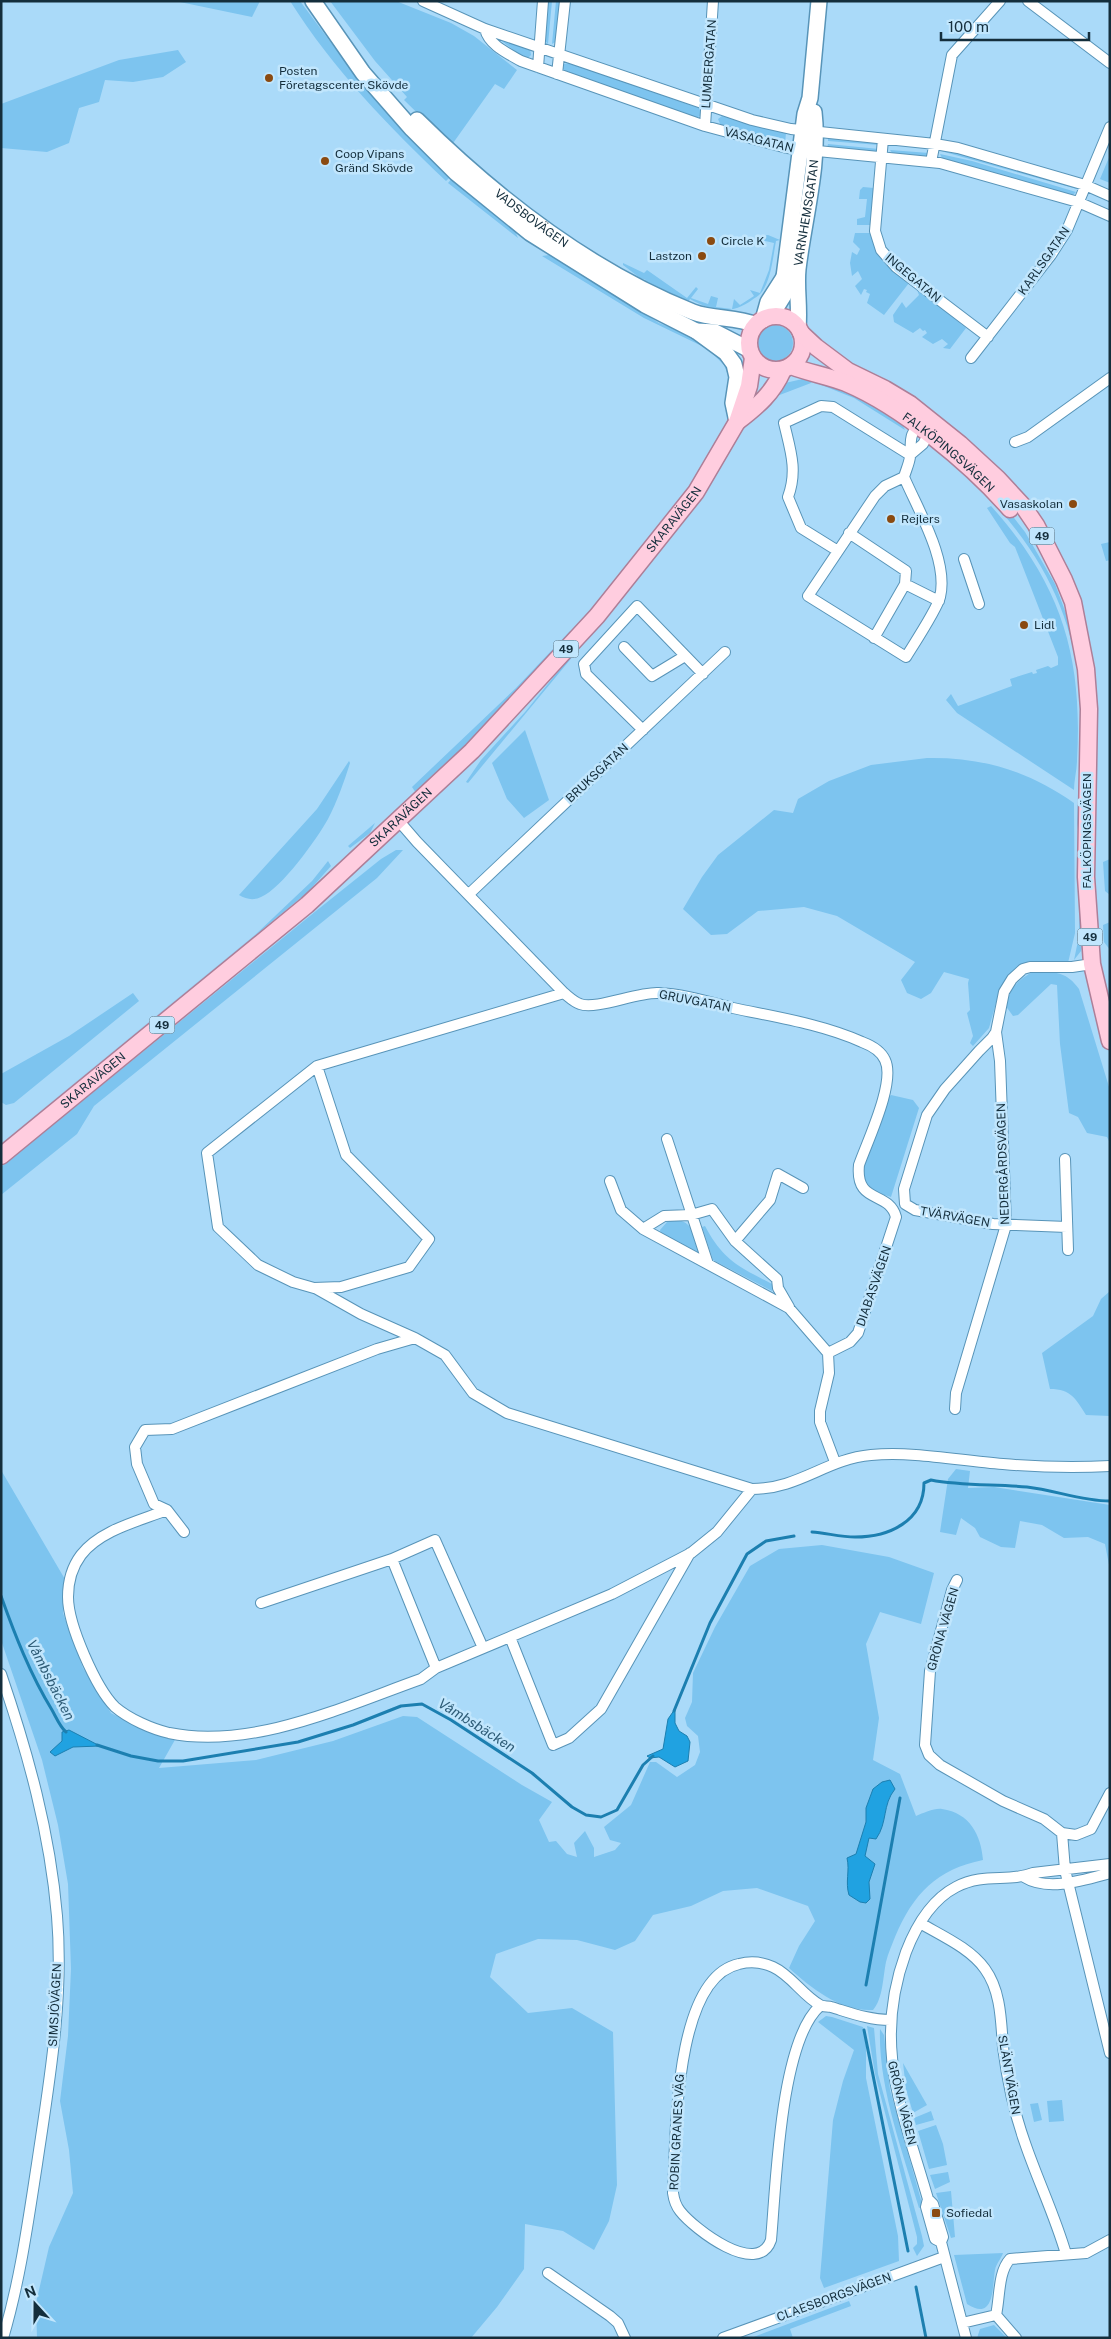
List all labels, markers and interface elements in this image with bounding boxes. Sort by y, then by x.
scale bar [941,10,1088,42]
text: 100 m [948,18,989,35]
street label: LUMBERGATAN [699,19,719,109]
place label: Posten Företagscenter Skövde [279,64,409,92]
marker: Posten Företagscenter Skövde [263,72,275,84]
street label: VASAGATAN [723,125,795,155]
place label: Coop Vipans Gränd Skövde [335,147,413,175]
marker: Coop Vipans Gränd Skövde [319,155,331,167]
street label: VARNHEMSGATAN [791,159,821,267]
street label: VADSBOVÄGEN [492,186,571,250]
street label: KARLSGATAN [1015,224,1073,298]
place label: Circle K [721,234,765,248]
marker: Circle K [705,235,717,247]
place label: Lastzon [649,249,692,263]
marker: Lastzon [696,250,708,262]
street label: INGEGATAN [882,251,944,305]
street label: FALKÖPINGSVÄGEN [900,410,997,495]
street label: SKARAVÄGEN [644,484,705,555]
place label: Vasaskolan [1000,497,1063,511]
marker: Vasaskolan [1067,498,1079,510]
place label: Rejlers [901,512,940,526]
marker: Rejlers [885,513,897,525]
road number: 49 [1030,528,1054,544]
place label: Lidl [1034,618,1055,632]
marker: Lidl [1018,619,1030,631]
road number: 49 [554,641,578,658]
street label: BRUKSGATAN [563,741,631,805]
street label: FALKÖPINGSVÄGEN [1080,773,1094,889]
street label: SKARAVÄGEN [367,785,435,850]
road number: 49 [1078,929,1102,946]
street label: GRUVGATAN [658,987,732,1015]
road number: 49 [150,1016,174,1034]
street label: SKARAVÄGEN [57,1050,129,1111]
street label: NEDERGÅRDSVÄGEN [994,1103,1012,1225]
street label: TVÄRVÄGEN [919,1204,991,1230]
street label: DIABASVÄGEN [854,1244,894,1328]
street label: GRÖNA VÄGEN [924,1586,962,1672]
water label: Våmbsbäcken [24,1637,78,1723]
water label: Våmbsbäcken [435,1695,519,1755]
street label: SIMSJÖVÄGEN [46,1963,64,2047]
street label: SLÄNTVÄGEN [995,2034,1023,2116]
street label: GRÖNA VÄGEN [885,2060,919,2146]
street label: ROBIN GRANES VÄG [667,2073,687,2191]
place label: Sofiedal [946,2206,993,2220]
marker: Sofiedal [930,2207,942,2219]
street label: CLAESBORGSVÄGEN [775,2270,893,2324]
north arrow [10,2279,60,2329]
text: N [22,2282,38,2301]

